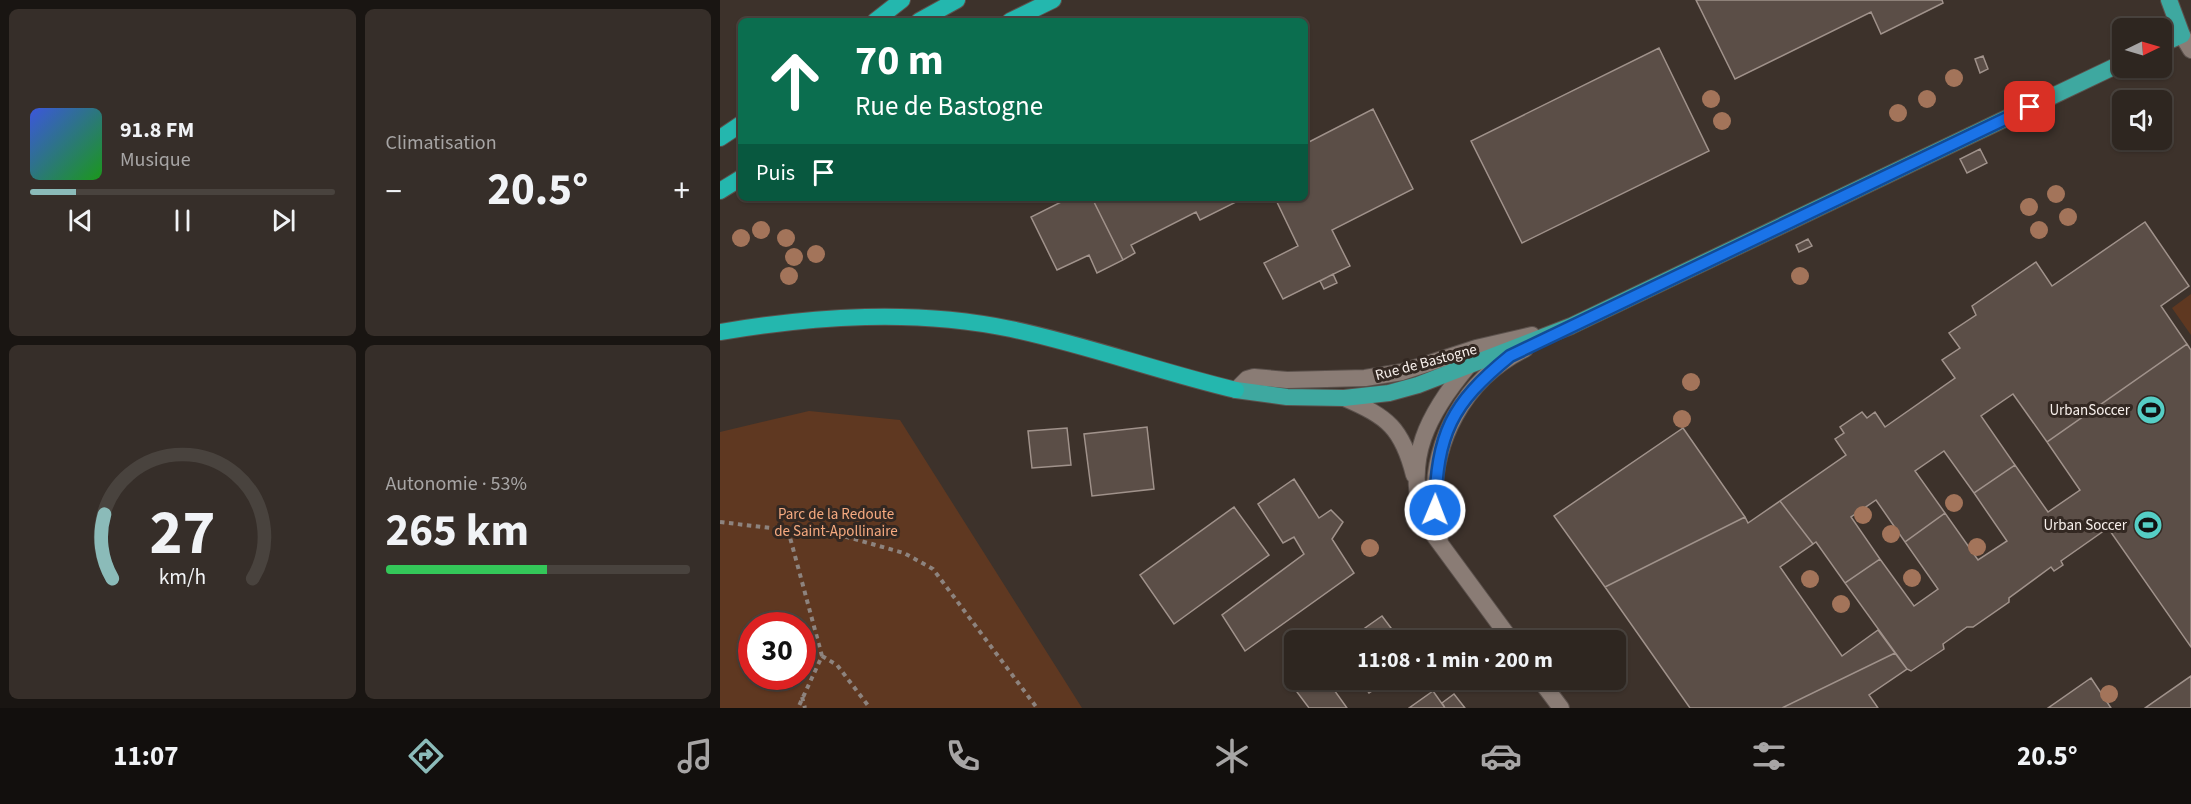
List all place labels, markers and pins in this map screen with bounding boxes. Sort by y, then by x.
pin [2004,81,2055,132]
sports icon: UrbanSoccer [2135,394,2167,426]
place label: UrbanSoccer [2049,400,2131,421]
sports icon: Urban Soccer [2132,509,2164,541]
place label: Urban Soccer [2043,515,2128,536]

